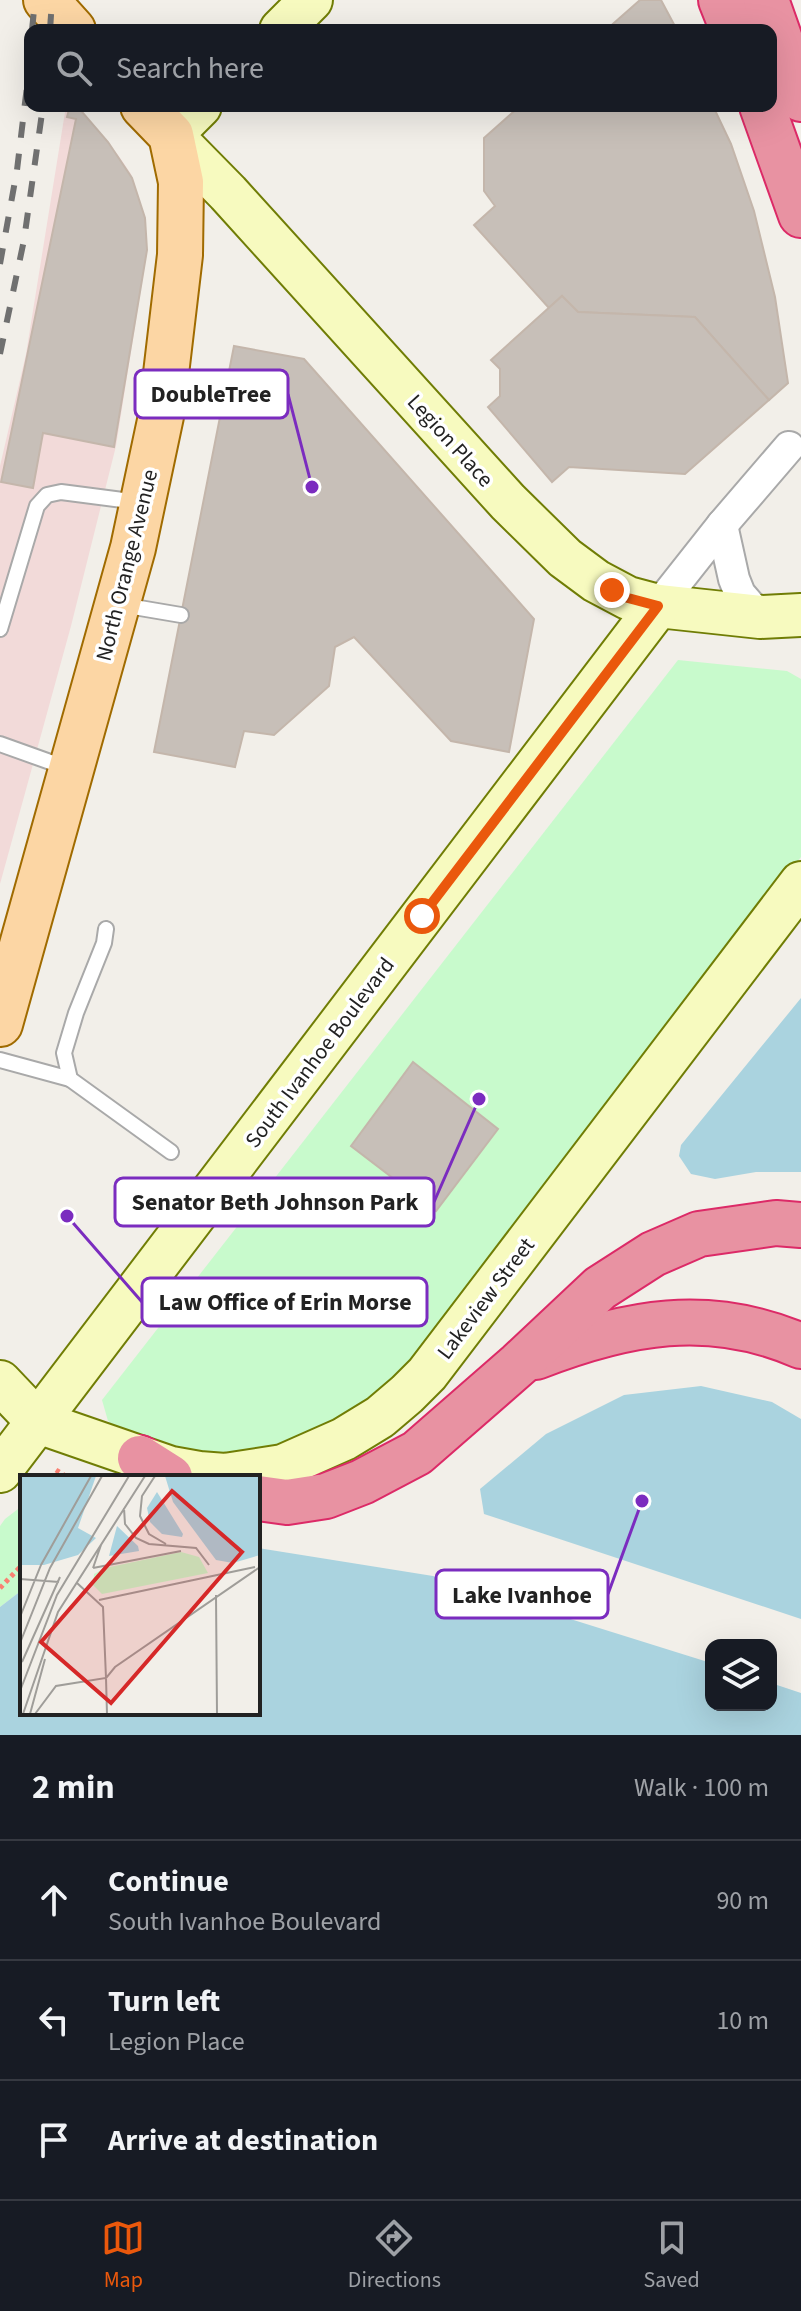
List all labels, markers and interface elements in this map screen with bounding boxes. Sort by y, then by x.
search box [24,24,777,112]
icon: search [52,46,96,90]
text: Search here [116,47,264,90]
callout: DoubleTree [135,370,288,418]
text: DoubleTree [150,377,272,412]
street label: Legion Place [400,387,501,494]
street label: North Orange Avenue [88,466,166,664]
route end [594,572,630,608]
route start [404,898,440,934]
street label: South Ivanhoe Boulevard [237,951,402,1155]
callout: Senator Beth Johnson Park [115,1178,434,1226]
text: Senator Beth Johnson Park [132,1185,419,1220]
street label: Lakeview Street [429,1230,543,1366]
callout: Law Office of Erin Morse [142,1278,427,1326]
text: Law Office of Erin Morse [158,1285,412,1320]
inset map [20,1475,260,1715]
callout: Lake Ivanhoe [436,1570,608,1618]
text: Lake Ivanhoe [452,1578,592,1613]
map controls [705,1639,777,1711]
button: layers [705,1639,777,1711]
text: 2 min [32,1763,115,1812]
text: Walk · 100 m [634,1769,769,1806]
text: Continue [108,1860,229,1903]
icon: ahead [32,1878,76,1922]
text: 90 m [716,1882,769,1919]
text: South Ivanhoe Boulevard [108,1903,381,1940]
text: Turn left [108,1980,220,2023]
icon: left [32,1998,76,2042]
text: 10 m [716,2002,769,2039]
text: Legion Place [108,2023,245,2060]
icon: arrive [32,2118,76,2162]
text: Arrive at destination [108,2119,378,2162]
tab: Map [101,2216,145,2296]
tab: Directions [348,2216,441,2296]
tab: Saved [644,2216,700,2296]

